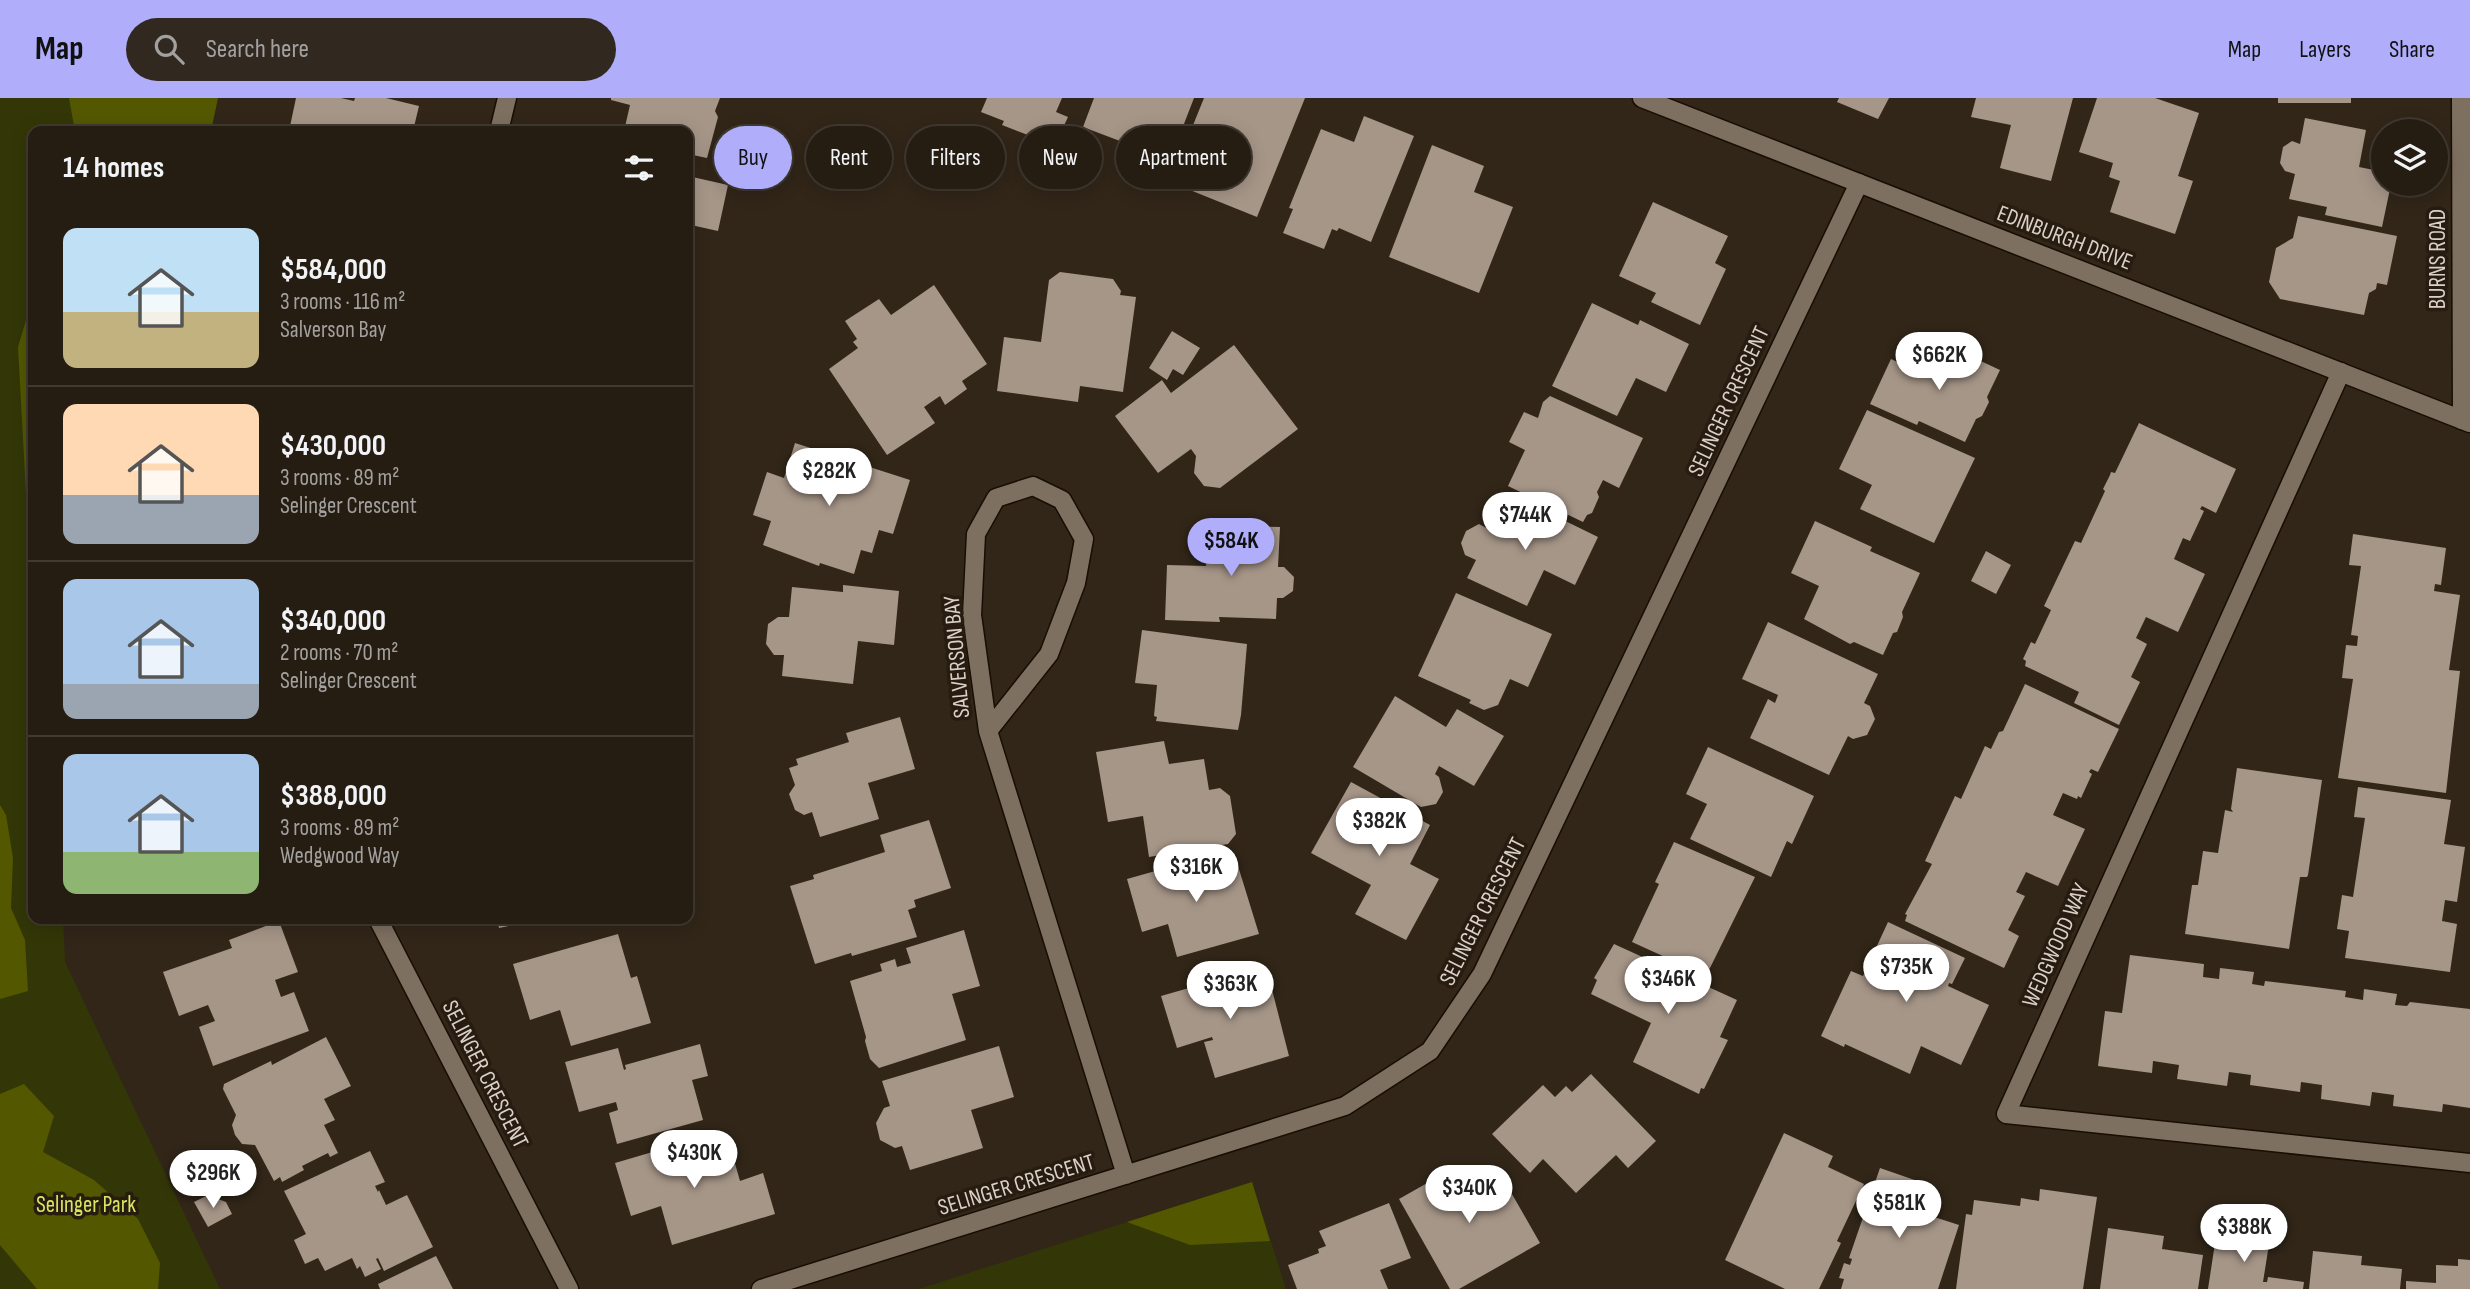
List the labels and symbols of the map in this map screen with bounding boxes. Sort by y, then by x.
street label: EDINBURGH DRIVE [1993,199,2136,277]
street label: BURNS ROAD [2424,209,2452,309]
street label: SELINGER CRESCENT [1682,322,1776,481]
pin: $662K [1890,332,1988,392]
pin: $282K [780,448,878,508]
pin: $744K [1476,492,1574,552]
pin: $584K [1182,518,1280,578]
street label: SALVERSON BAY [938,594,976,719]
pin: $382K [1330,798,1428,858]
street label: SELINGER CRESCENT [1434,833,1532,990]
pin: $316K [1147,844,1245,904]
street label: WEDGWOOD WAY [2016,879,2096,1012]
pin: $735K [1857,944,1955,1004]
pin: $346K [1619,956,1717,1016]
pin: $363K [1181,962,1279,1021]
street label: SELINGER CRESCENT [436,996,534,1153]
pin: $430K [645,1130,743,1190]
street label: SELINGER CRESCENT [935,1148,1098,1222]
pin: $296K [164,1150,262,1210]
pin: $340K [1420,1166,1518,1225]
pin: $581K [1850,1180,1948,1240]
park label: Selinger Park [36,1191,136,1219]
pin: $388K [2195,1204,2293,1264]

